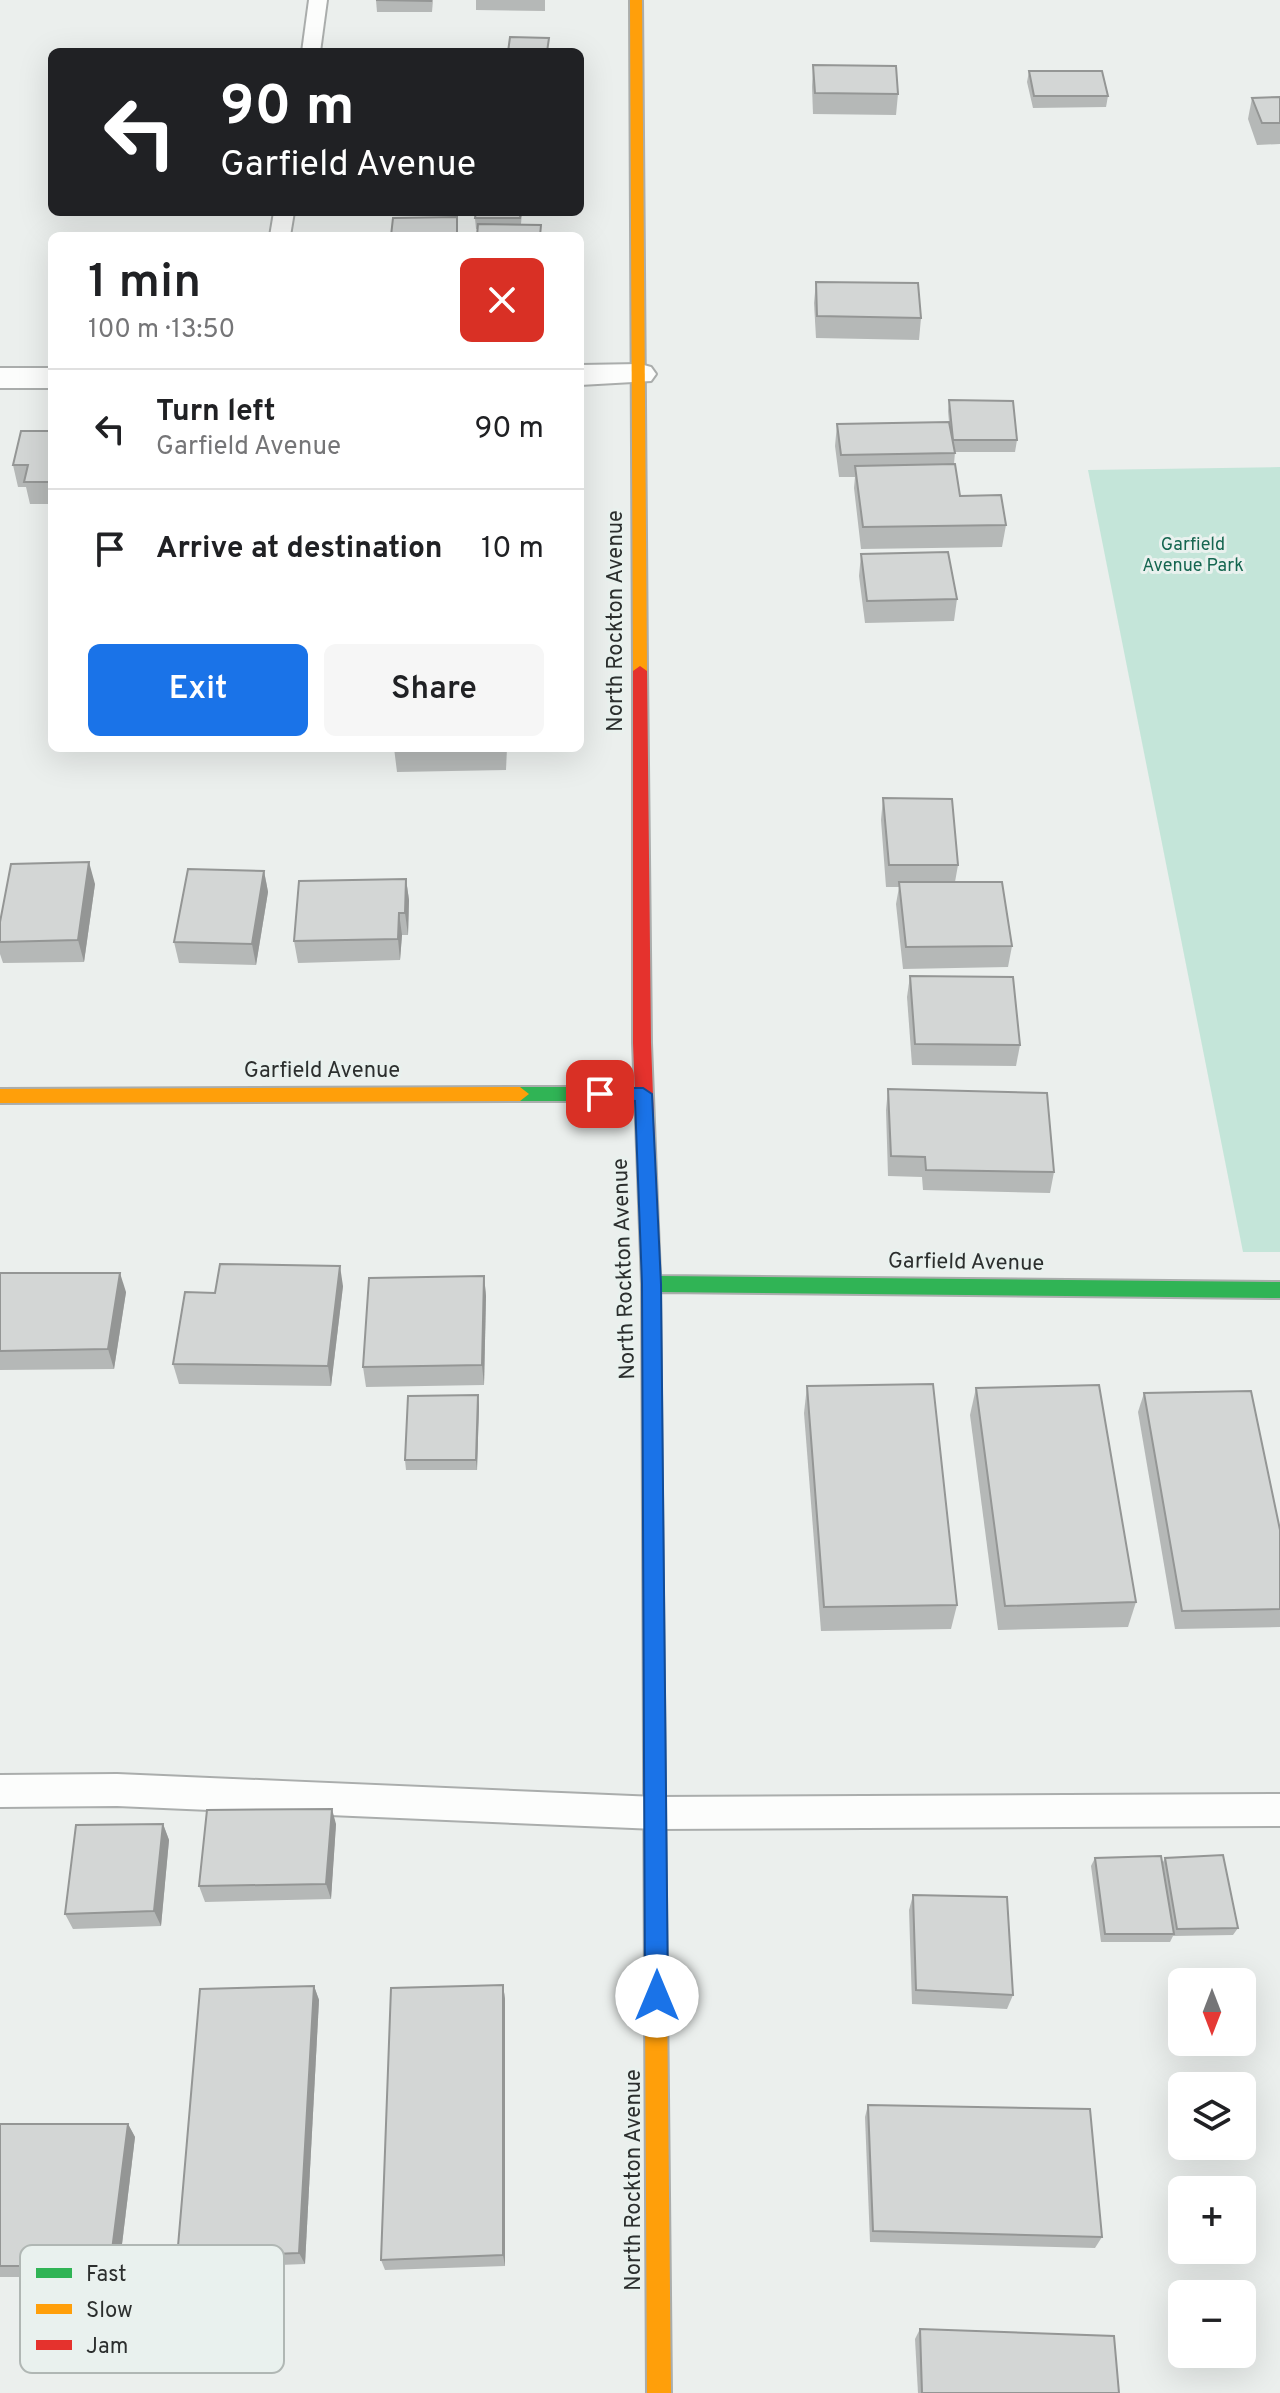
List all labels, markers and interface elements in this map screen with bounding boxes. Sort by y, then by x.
text: 90 m [220,74,355,144]
icon: left [88,80,192,184]
text: Garfield Avenue [220,143,476,189]
text: 1 min [88,254,201,314]
button: close [460,258,544,342]
text: 100 m · 13:50 [88,314,235,347]
text: Turn left [156,394,276,431]
icon: left [88,407,132,451]
text: 90 m [475,411,544,448]
text: Garfield Avenue [156,431,341,464]
street label: North Rockton Avenue [603,510,630,732]
icon: arrive [88,527,132,571]
text: Arrive at destination [156,531,442,568]
text: 10 m [481,531,544,568]
park label: Garfield Avenue Park [1142,534,1244,578]
button: Exit [88,644,308,736]
button: Share [324,644,544,736]
street label: Garfield Avenue [244,1058,400,1085]
pin [566,1060,634,1128]
icon: arrive [578,1072,622,1116]
street label: North Rockton Avenue [608,1158,642,1380]
street label: Garfield Avenue [888,1248,1044,1278]
position arrow [615,1954,699,2038]
north arrow [1168,1968,1256,2056]
map controls [1168,1968,1256,2368]
street label: North Rockton Avenue [621,2069,648,2291]
button: layers [1168,2072,1256,2160]
button: + [1168,2176,1256,2264]
legend [20,2245,284,2373]
text: Fast [86,2262,127,2289]
button: − [1168,2280,1256,2368]
text: Slow [86,2298,133,2325]
text: Jam [86,2334,129,2361]

